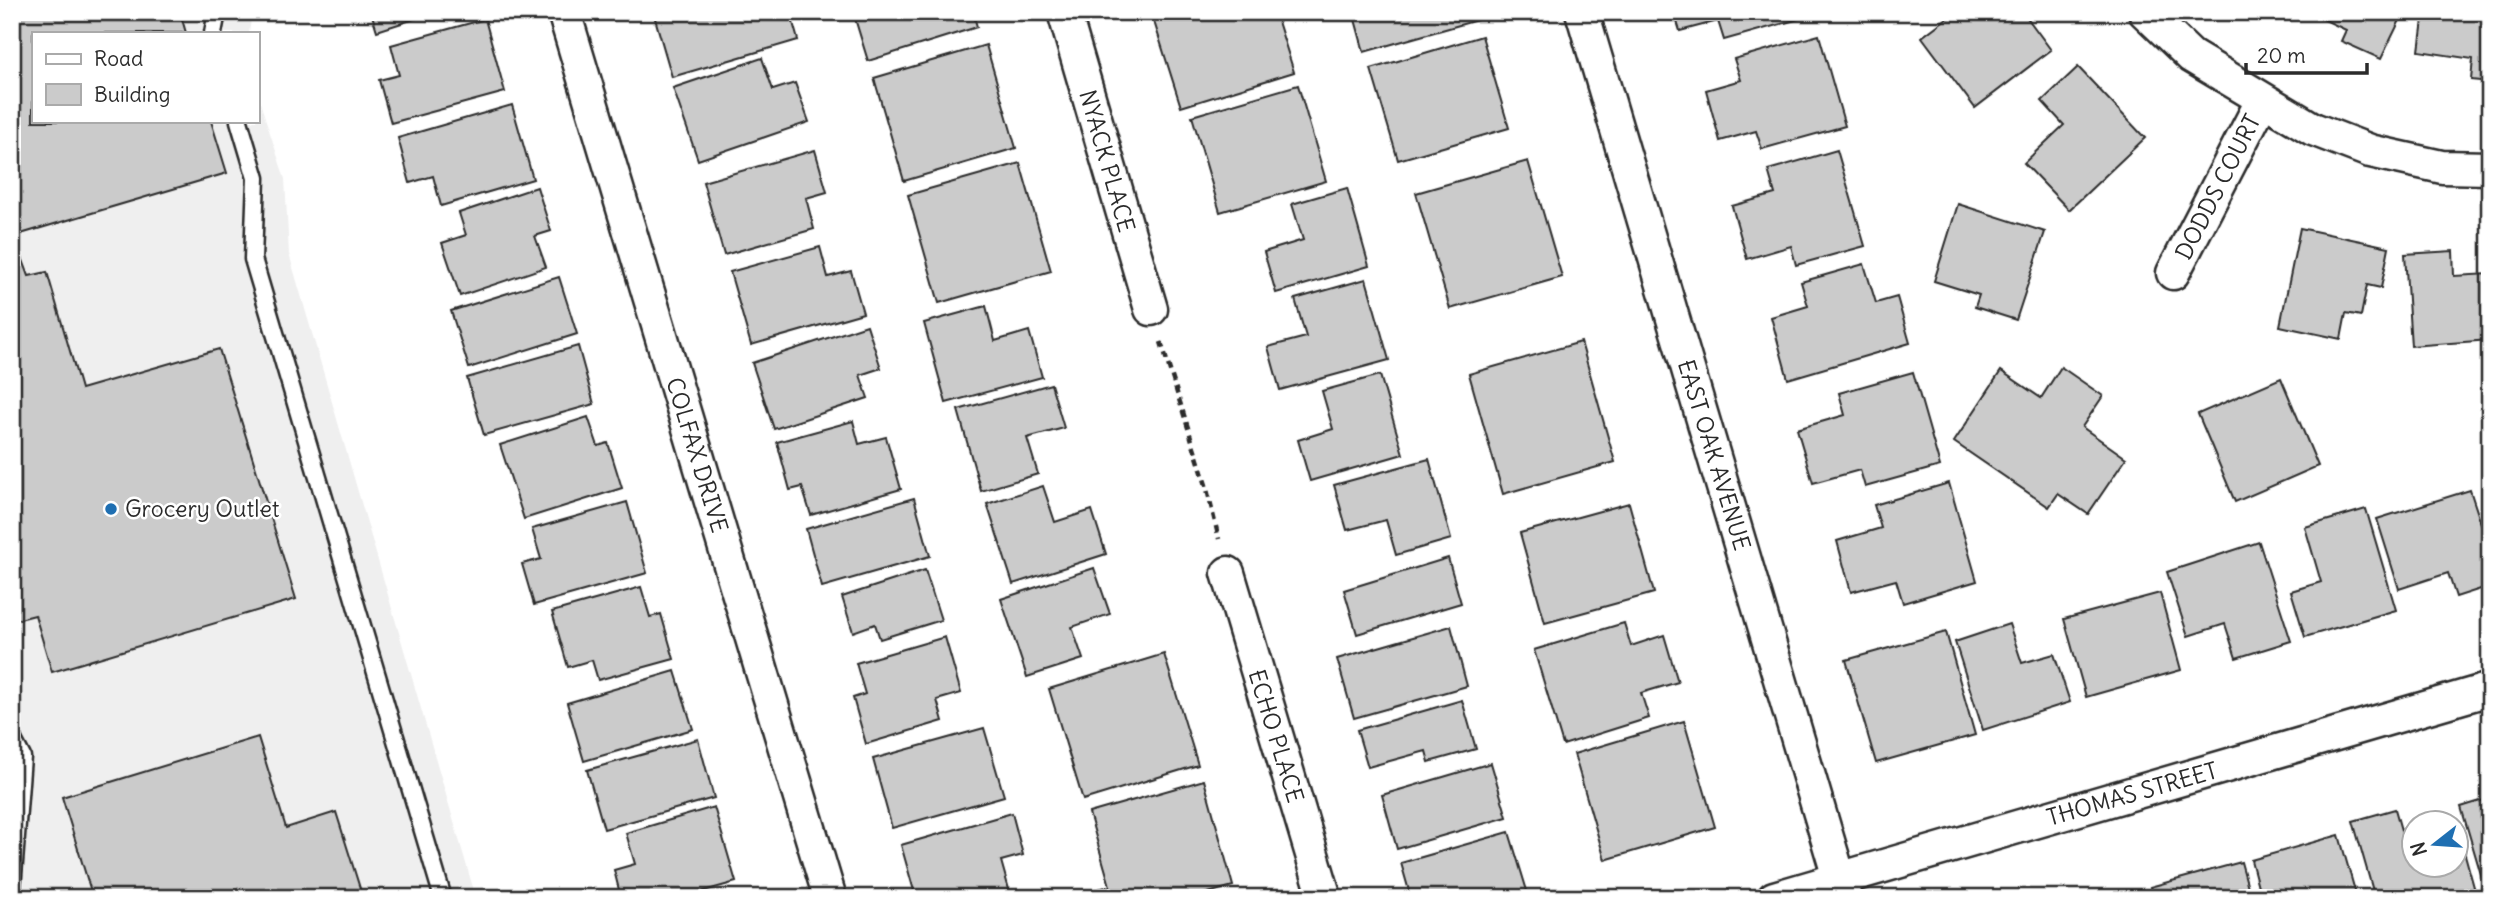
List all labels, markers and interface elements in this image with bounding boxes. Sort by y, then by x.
legend [32,32,259,122]
scale bar [2246,32,2367,76]
text: 20 m [2257,42,2306,69]
text: Road [94,45,143,72]
text: Building [94,81,170,108]
street label: NYACK PLACE [1073,86,1142,235]
street label: DODDS COURT [2168,109,2267,264]
street label: EAST OAK AVENUE [1672,356,1757,554]
street label: COLFAX DRIVE [660,374,735,536]
place label: Grocery Outlet [125,494,280,523]
marker: Grocery Outlet [103,501,119,517]
street label: ECHO PLACE [1243,666,1310,806]
street label: THOMAS STREET [2043,755,2221,832]
north arrow [2400,808,2470,878]
text: N [2405,839,2432,859]

